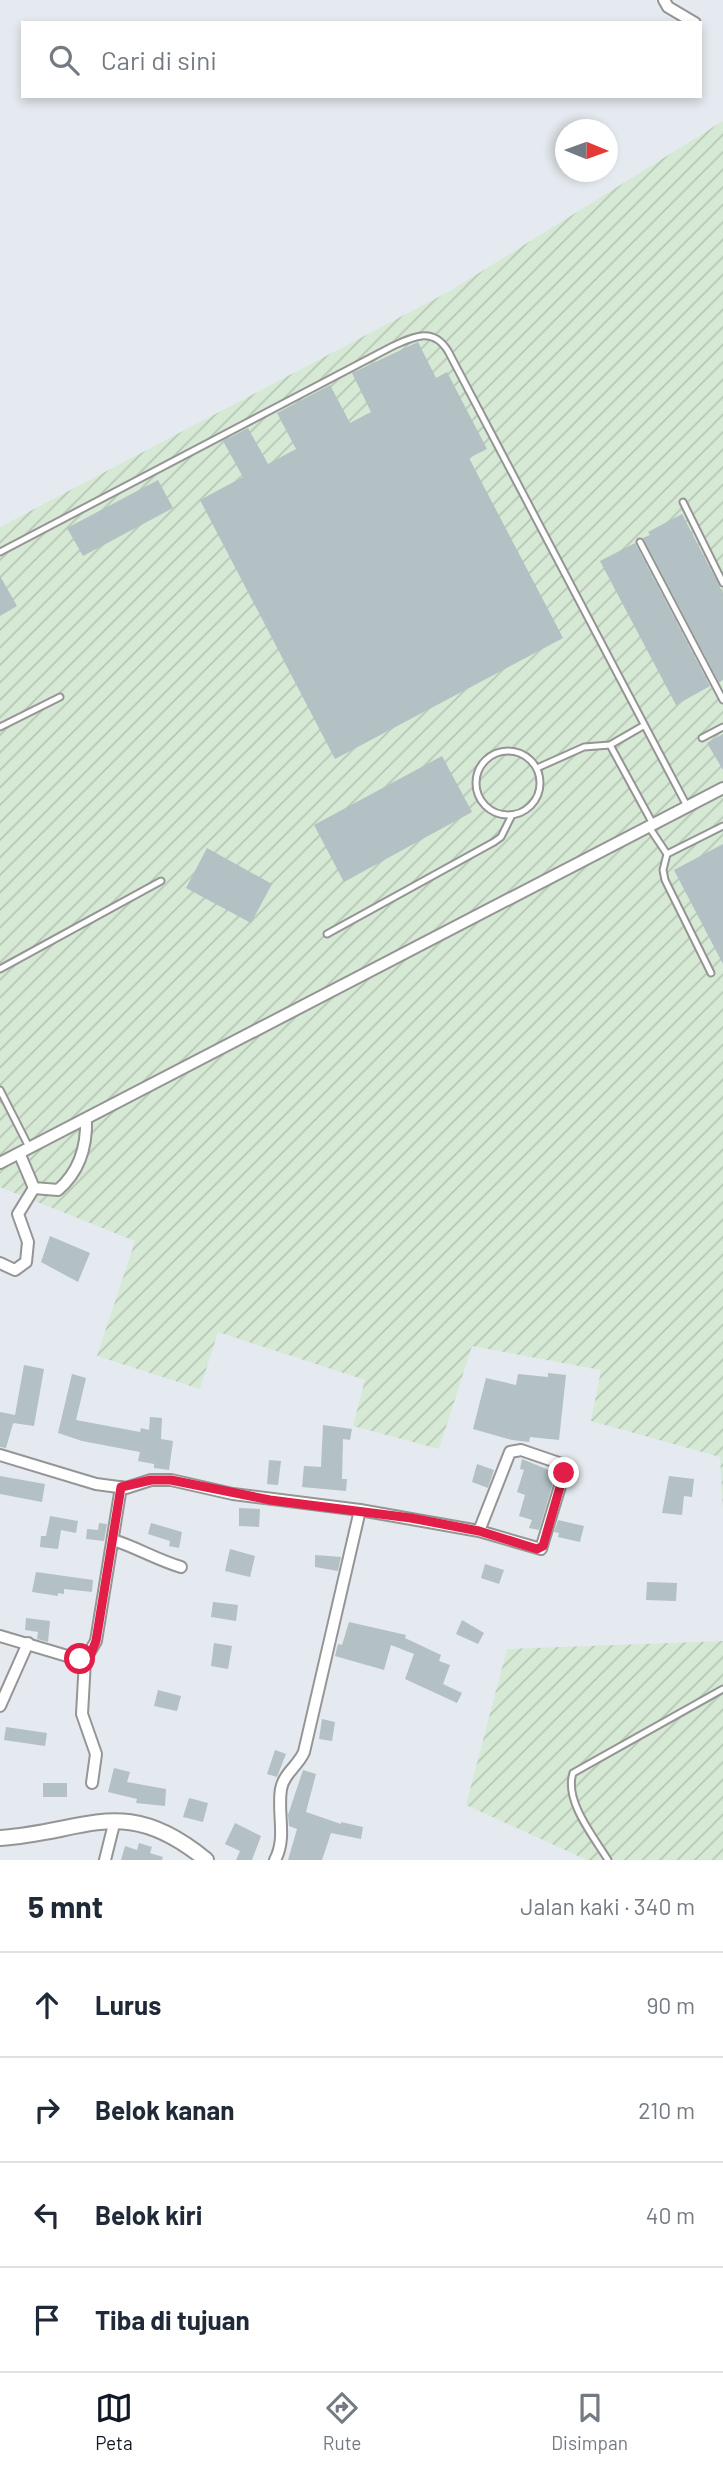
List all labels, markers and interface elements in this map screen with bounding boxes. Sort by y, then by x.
search box [21,21,702,98]
icon: search [45,41,83,79]
text: Cari di sini [101,44,217,75]
north arrow [555,119,618,182]
route end [548,1457,579,1488]
route start [64,1643,95,1674]
text: 5 mnt [28,1888,103,1924]
text: Jalan kaki · 340 m [520,1892,695,1920]
icon: ahead [28,1986,66,2024]
text: Lurus [95,1989,161,2020]
text: 90 m [646,1991,695,2019]
icon: right [28,2091,66,2129]
text: Belok kanan [95,2094,234,2125]
text: 210 m [638,2096,695,2124]
icon: left [28,2196,66,2234]
text: Belok kiri [95,2199,202,2230]
text: 40 m [646,2201,695,2229]
icon: arrive [28,2301,66,2339]
text: Tiba di tujuan [95,2304,250,2335]
tab: Peta [95,2389,133,2454]
tab: Rute [323,2389,361,2454]
tab: Disimpan [551,2389,628,2454]

